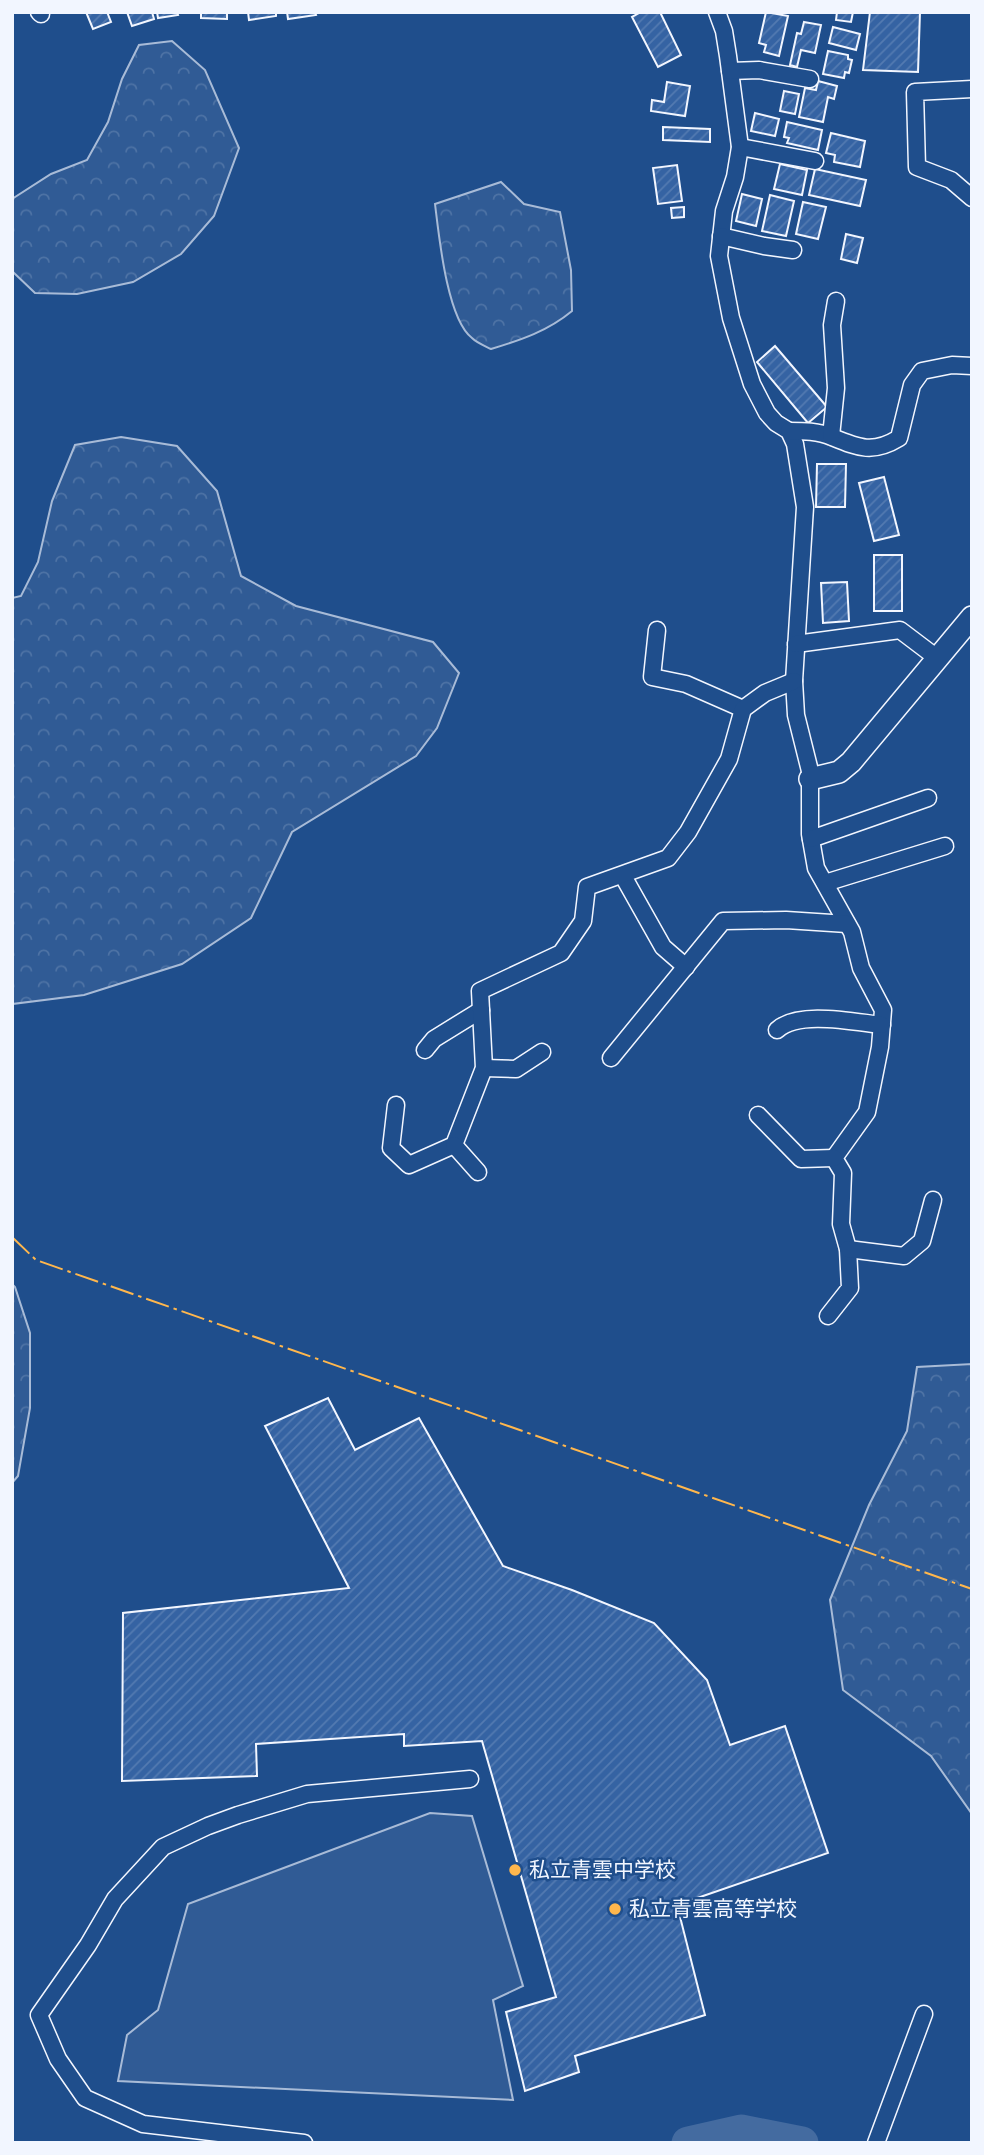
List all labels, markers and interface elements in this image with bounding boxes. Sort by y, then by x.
place label: 私立青雲中学校 [529,1856,676,1884]
marker: 私立青雲中学校 [507,1862,523,1878]
place label: 私立青雲高等学校 [629,1895,797,1923]
marker: 私立青雲高等学校 [607,1901,623,1917]

